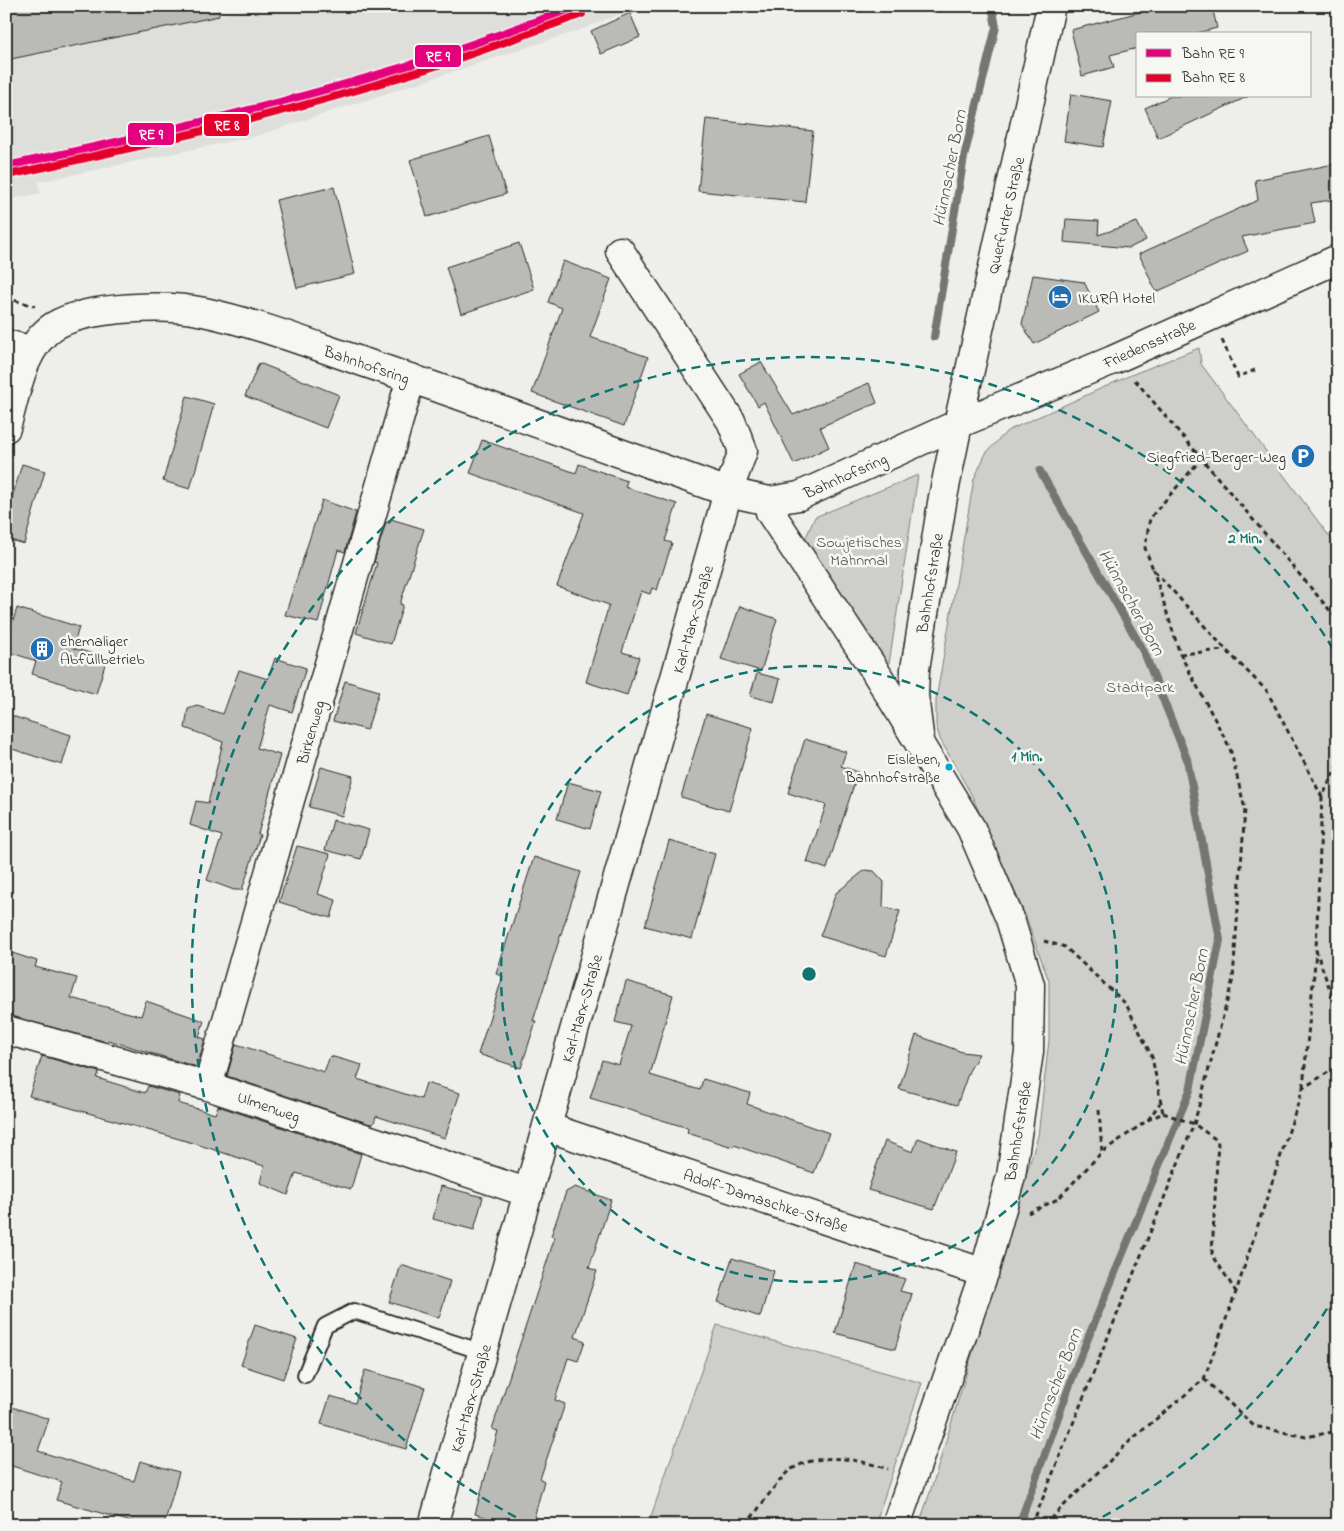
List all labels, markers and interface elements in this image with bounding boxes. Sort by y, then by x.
legend [1136,32,1312,98]
text: Bahn RE 9 [1181,43,1245,65]
line badge: RE 9 [414,44,462,68]
text: RE 9 [425,47,451,68]
text: Bahn RE 8 [1181,67,1246,89]
water label: Hünnscher Born [927,107,975,229]
line badge: RE 8 [203,113,250,137]
text: RE 8 [214,116,240,137]
line badge: RE 9 [127,122,175,146]
text: RE 9 [138,125,164,146]
street label: Querfurter Straße [982,154,1032,276]
hotel icon: IKURA Hotel [1047,284,1073,310]
place label: IKURA Hotel [1078,287,1155,311]
street label: Friedensstraße [1099,313,1201,376]
street label: Bahnhofsring [319,340,412,392]
parking icon: Siegfried-Berger-Weg [1290,443,1316,469]
place label: Siegfried-Berger-Weg [1147,446,1286,470]
street label: Bahnhofsring [799,448,891,506]
text: 2 Min. [1227,528,1262,550]
park label: Sowjetisches Mahnmal [816,531,902,573]
street label: Bahnhofstraße [911,531,951,636]
water label: Hünnscher Born [1090,545,1171,662]
street label: Karl-Marx-Straße [667,562,721,676]
place label: ehemaliger Abfüllbetrieb [60,630,145,672]
building icon: ehemaliger Abfüllbetrieb [29,636,55,662]
park label: Stadtpark [1106,676,1175,700]
street label: Birkenweg [291,698,332,768]
text: 1 Min. [1012,746,1042,768]
place label: Eisleben, Bahnhofstraße [844,749,940,789]
marker: Eisleben, Bahnhofstraße [944,762,954,772]
water label: Hünnscher Born [1169,946,1217,1068]
street label: Karl-Marx-Straße [556,951,610,1065]
centre of rings [800,965,818,983]
street label: Bahnhofstraße [999,1079,1039,1184]
street label: Ulmenweg [234,1086,303,1130]
street label: Adolf-Damaschke-Straße [680,1164,852,1240]
water label: Hünnscher Born [1024,1324,1091,1445]
street label: Karl-Marx-Straße [445,1341,499,1455]

